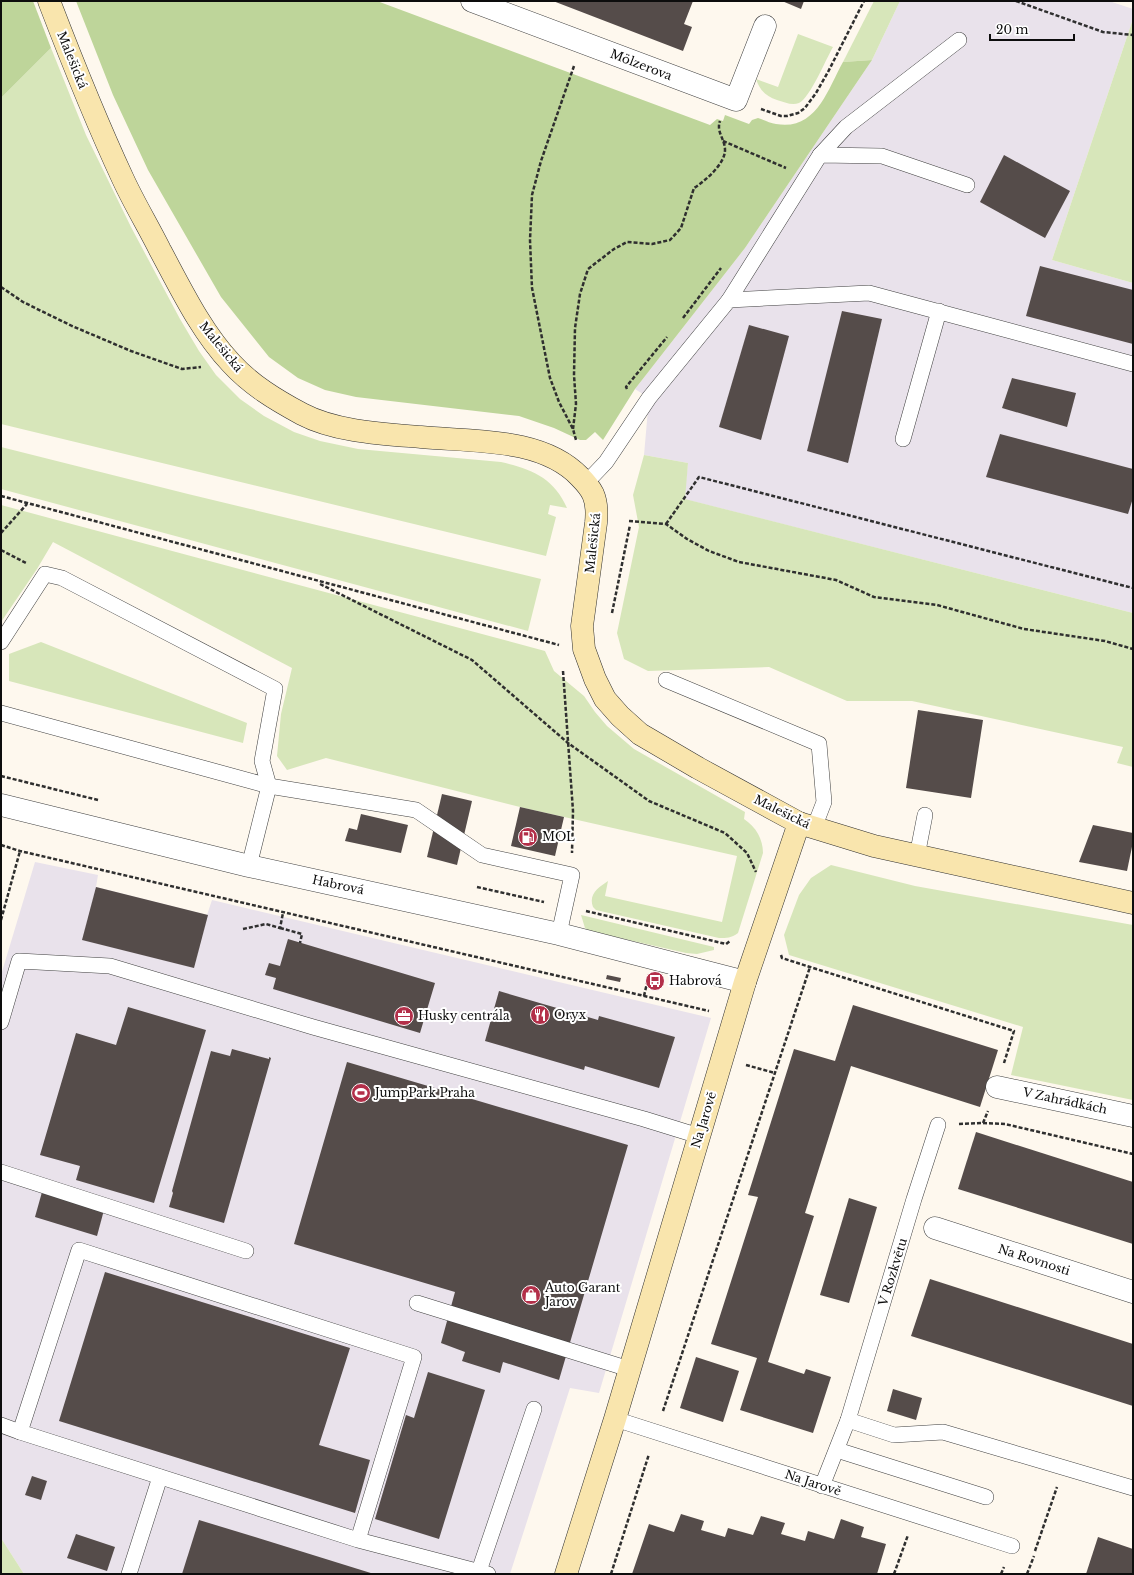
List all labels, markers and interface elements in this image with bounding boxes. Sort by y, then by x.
scale bar [990,16,1074,42]
text: 20 m [996,22,1028,37]
street label: Malešická [54,29,91,91]
street label: Mölzerova [608,46,675,83]
street label: Malešická [197,318,246,375]
street label: Malešická [582,512,603,574]
street label: Malešická [752,792,813,832]
fuel station icon: MOL [517,826,539,848]
place label: MOL [542,829,575,844]
street label: Habrová [311,872,366,897]
bus stop icon: Habrová [644,970,666,992]
place label: Habrová [669,973,722,988]
restaurant icon: Oryx [529,1004,551,1026]
office icon: Husky centrála [393,1005,415,1027]
place label: Oryx [554,1007,587,1022]
place label: Husky centrála [418,1008,510,1023]
sports icon: JumpPark Praha [350,1082,372,1104]
street label: V Zahrádkách [1021,1084,1109,1117]
place label: JumpPark Praha [373,1085,475,1100]
street label: Na Jarově [688,1090,719,1150]
street label: V Rozkvětu [875,1236,910,1309]
street label: Na Rovnosti [996,1241,1072,1278]
place label: Auto Garant Jarov [543,1280,621,1309]
shop icon: Auto Garant Jarov [520,1284,542,1306]
street label: Na Jarově [783,1466,843,1499]

